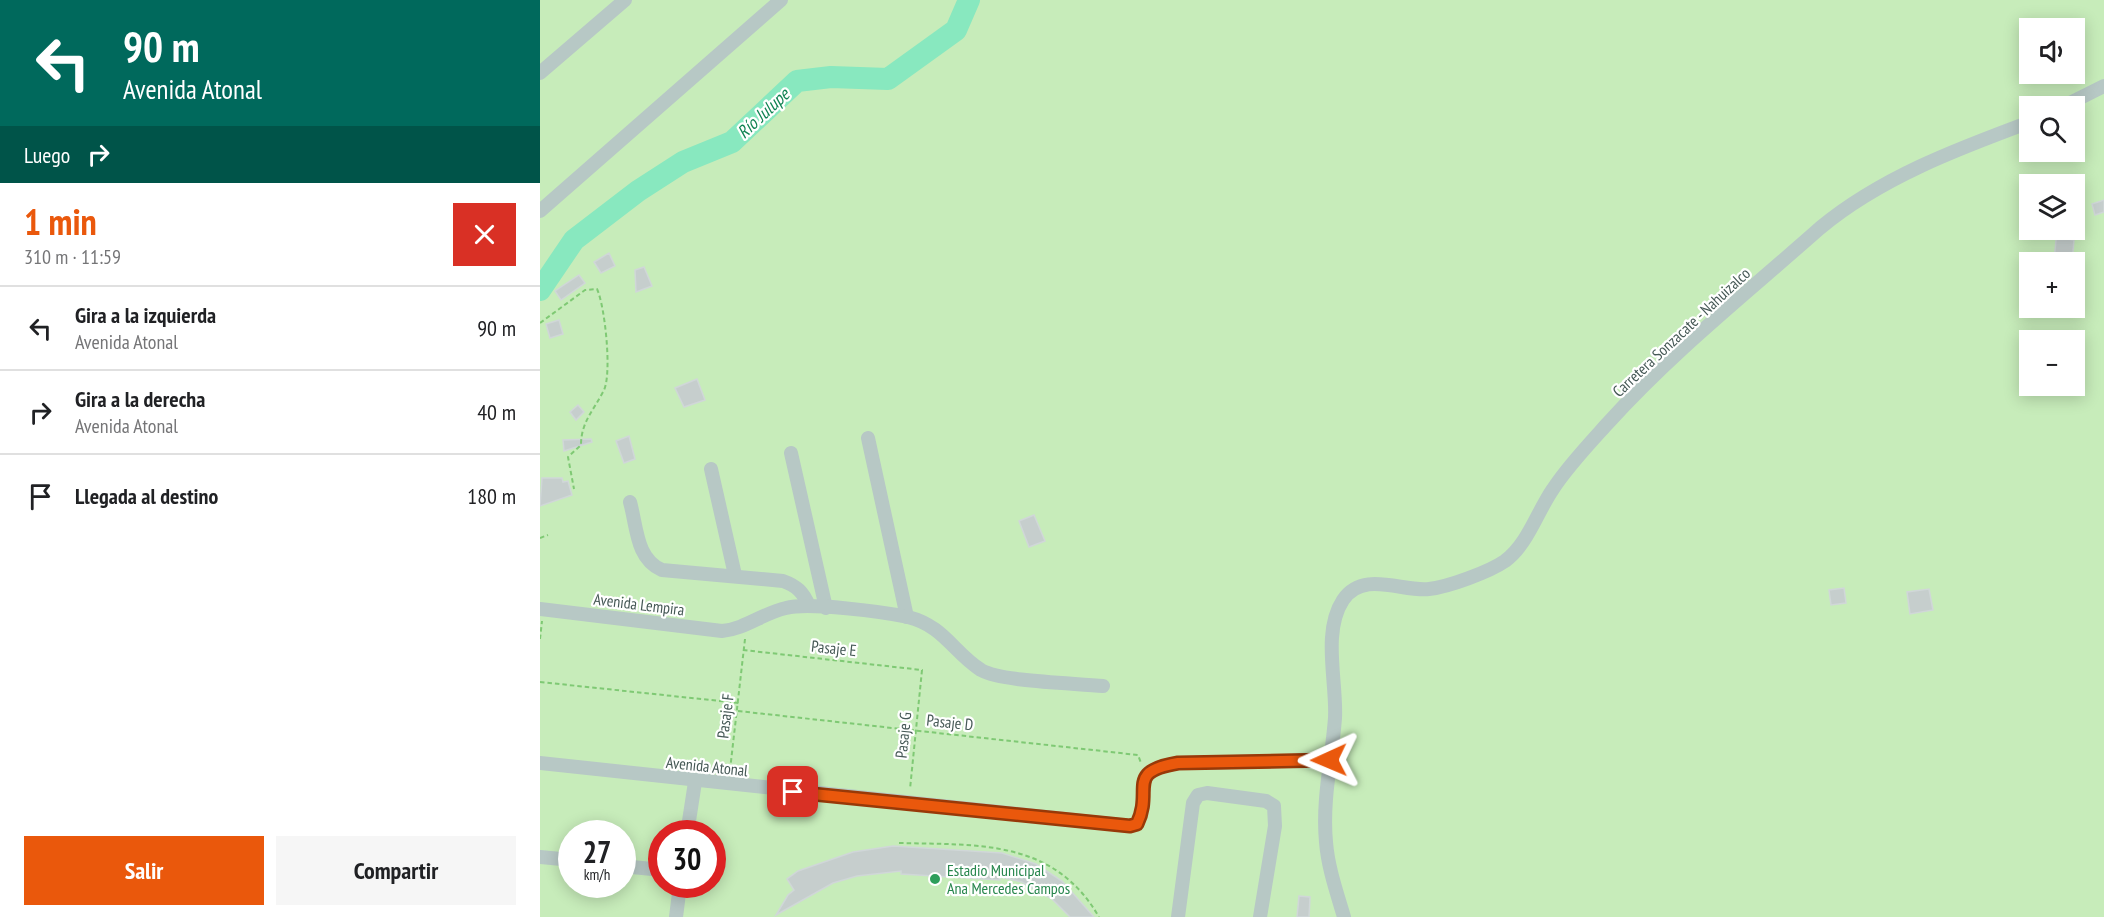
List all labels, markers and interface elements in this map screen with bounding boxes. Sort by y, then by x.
map controls [2019,18,2085,396]
button: sound [2019,18,2085,84]
text: 90 m [123,19,200,74]
icon: left [24,24,102,102]
text: Avenida Atonal [123,72,262,106]
water label: Río Julupe [732,82,795,143]
button: search [2019,96,2085,162]
icon: right [82,138,115,171]
text: Luego [24,141,70,169]
button: layers [2019,174,2085,240]
text: 1 min [24,198,97,245]
button: close [453,203,516,266]
text: 310 m · 11:59 [24,244,121,270]
button: + [2019,252,2085,318]
street label: Carretera Sonzacate - Nahuizalco [1608,263,1754,401]
text: Gira a la izquierda [75,301,216,329]
icon: left [24,312,57,345]
text: 90 m [477,314,516,342]
text: Avenida Atonal [75,329,178,355]
button: − [2019,330,2085,396]
text: Gira a la derecha [75,385,205,413]
icon: right [24,396,57,429]
text: 40 m [477,398,516,426]
text: Avenida Atonal [75,413,178,439]
icon: arrive [24,480,57,513]
text: Llegada al destino [75,482,218,510]
text: 180 m [467,482,516,510]
street label: Avenida Lempira [592,589,686,619]
street label: Pasaje E [810,636,858,660]
street label: Pasaje F [712,692,738,740]
street label: Pasaje D [926,710,974,734]
street label: Pasaje G [891,711,915,759]
position arrow [1297,728,1361,792]
street label: Avenida Atonal [665,752,749,780]
pin [767,766,818,817]
icon: arrive [776,775,809,808]
speed limit sign: 30 [648,820,726,898]
text: 27 [583,832,611,871]
button: Salir [24,836,264,905]
button: Compartir [276,836,516,905]
place label: Estadio Municipal Ana Mercedes Campos [947,860,1070,898]
text: km/h [584,865,610,884]
marker: Estadio Municipal Ana Mercedes Campos [928,872,942,886]

